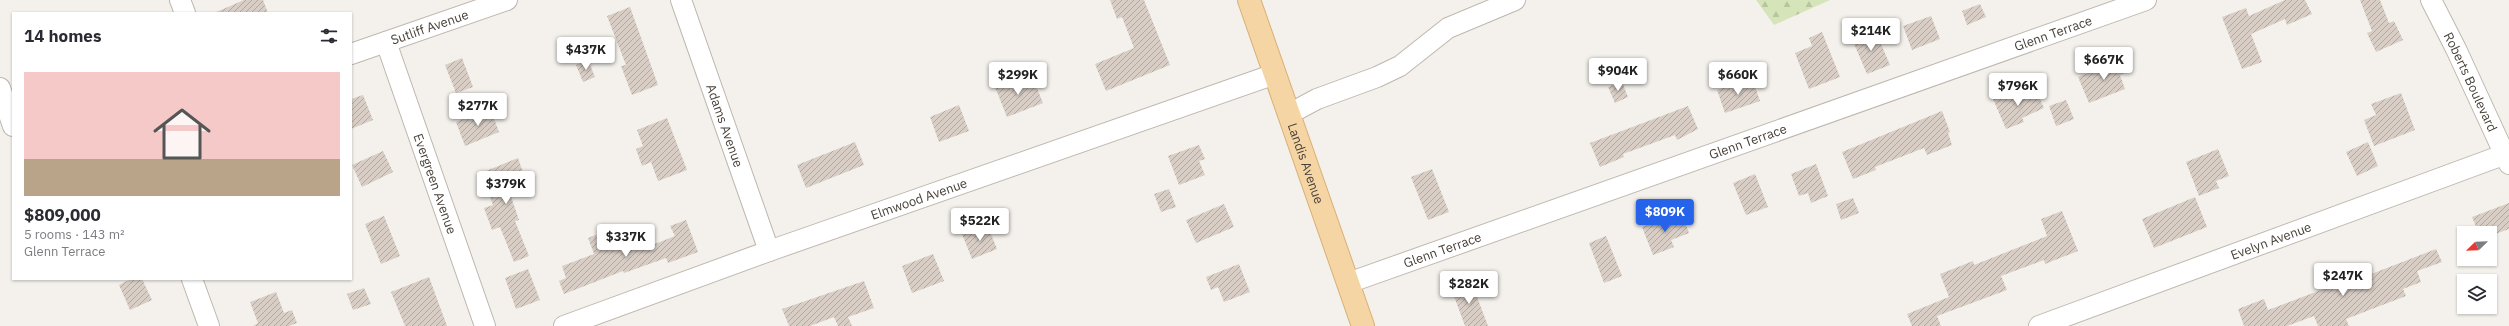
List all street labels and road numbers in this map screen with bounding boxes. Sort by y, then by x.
street label: Sutliff Avenue [388,6,471,49]
street label: Glenn Terrace [2012,12,2094,55]
street label: Roberts Boulevard [2440,29,2501,135]
street label: Adams Avenue [702,82,747,170]
street label: Glenn Terrace [1707,120,1789,163]
street label: Landis Avenue [1284,121,1328,206]
street label: Evergreen Avenue [410,131,460,236]
street label: Elmwood Avenue [869,174,969,224]
street label: Evelyn Avenue [2228,218,2314,264]
street label: Glenn Terrace [1401,228,1484,272]

